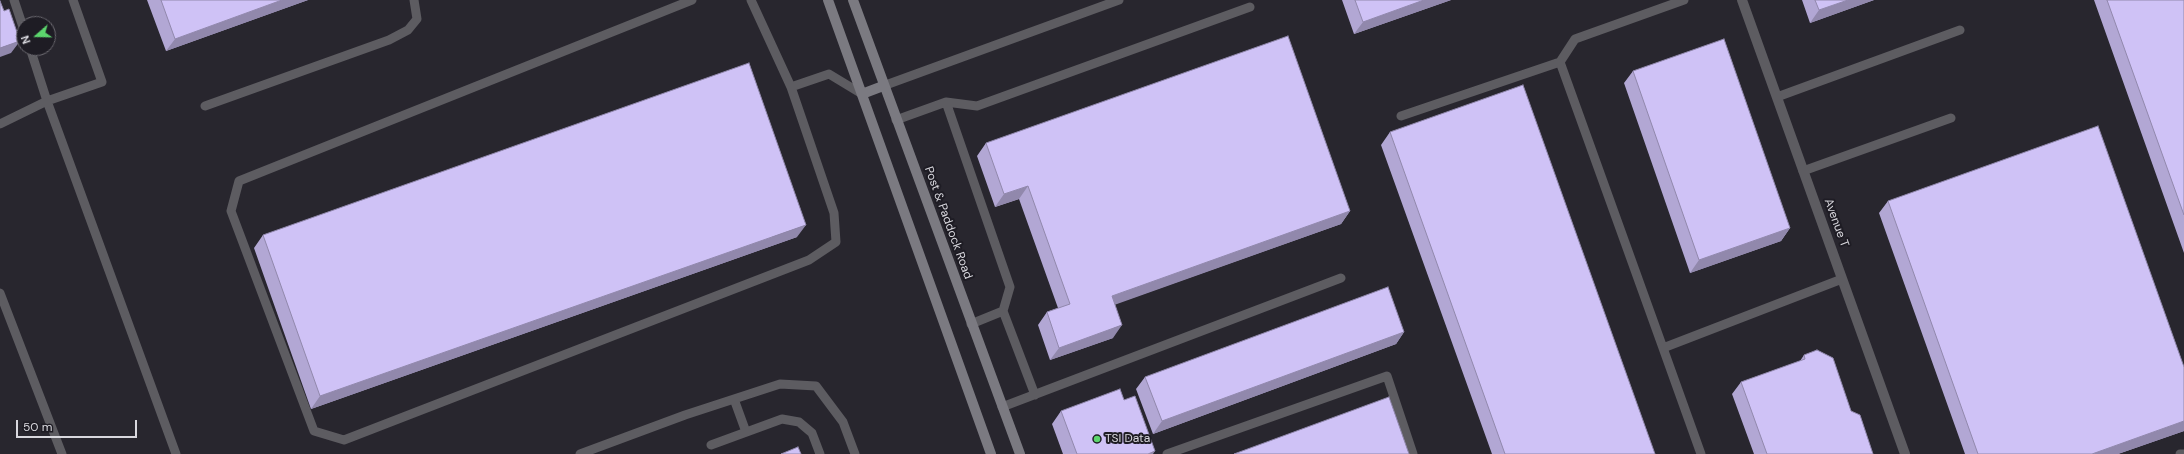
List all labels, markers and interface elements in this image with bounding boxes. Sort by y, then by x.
north arrow [16,16,56,56]
text: N [18,34,34,46]
street label: Post & Paddock Road [921,165,975,281]
street label: Avenue T [1821,197,1851,249]
scale bar [18,412,139,438]
text: 50 m [23,419,52,435]
place label: TSI Data [1105,432,1150,446]
marker: TSI Data [1092,434,1102,444]

